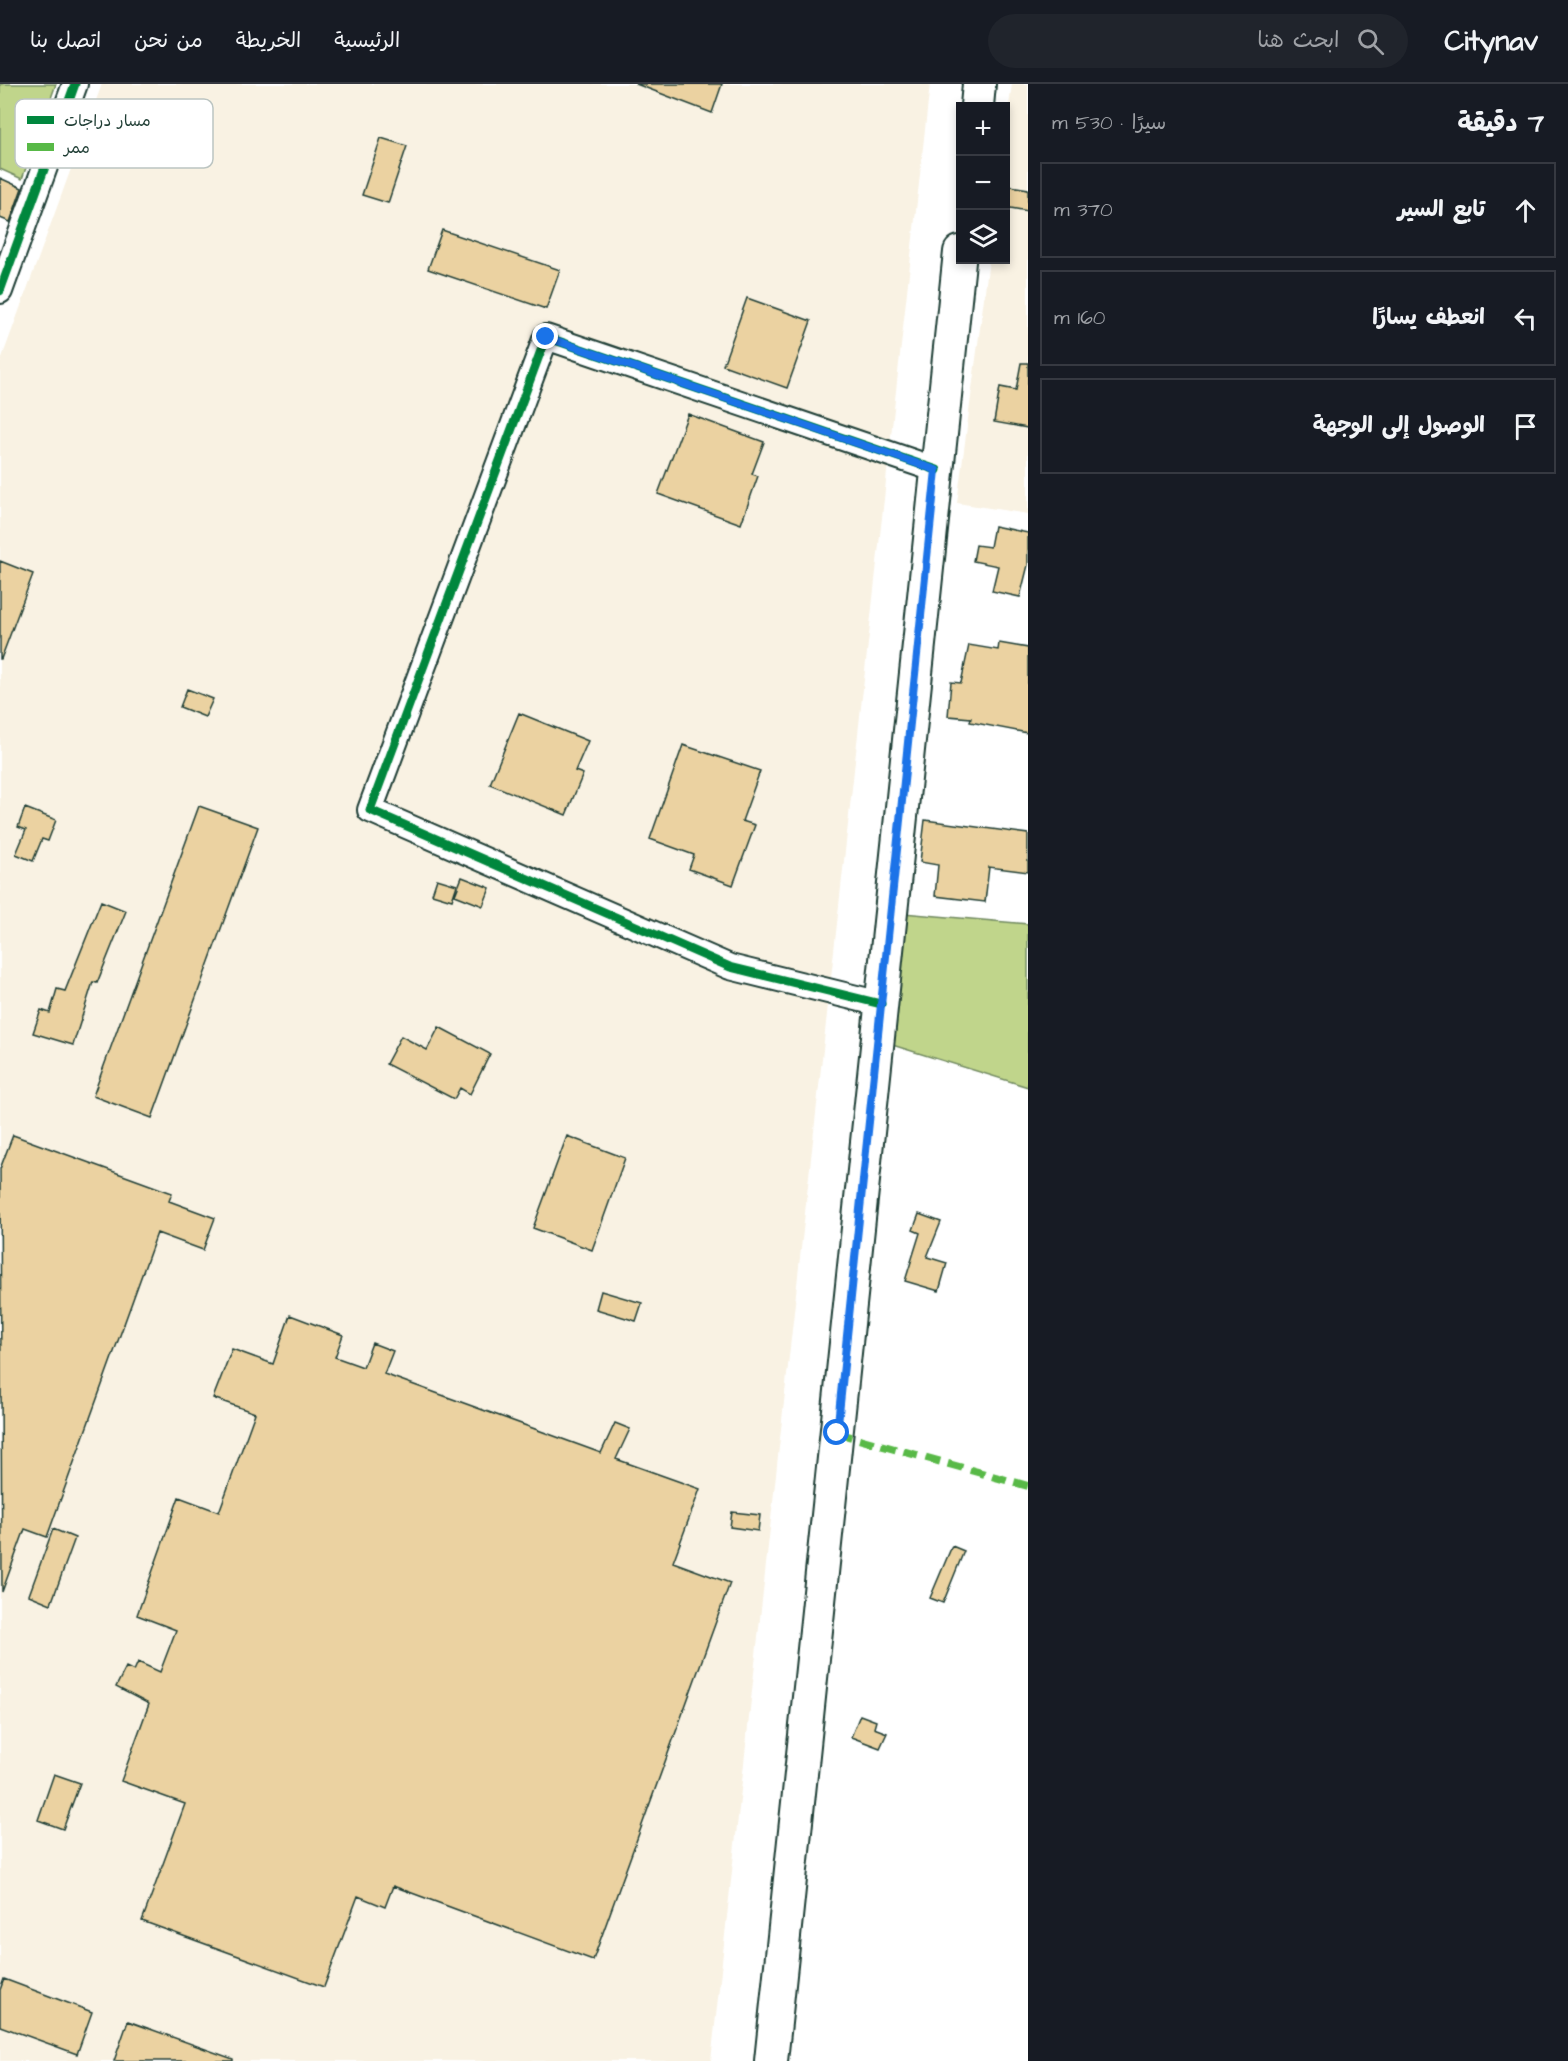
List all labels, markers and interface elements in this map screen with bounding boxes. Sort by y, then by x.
search box [988,14,1408,68]
text: Citynav [1444,22,1538,61]
text: ابحث هنا [1257,25,1339,56]
icon: search [1354,25,1387,58]
text: اتصل بنا [30,26,101,55]
text: من نحن [134,26,203,55]
text: الخريطة [236,26,301,55]
text: الرئيسية [334,26,400,55]
legend [15,99,213,168]
map controls [956,102,1010,264]
button: + [956,102,1010,156]
text: 7 دقيقة [1458,105,1544,141]
text: سيرًا · 530 m [1052,109,1166,137]
text: مسار دراجات [64,110,151,132]
text: ممر [62,137,90,159]
button: − [956,156,1010,210]
text: تابع السير [1398,194,1485,225]
icon: ahead [1509,194,1542,227]
text: 370 m [1054,196,1113,224]
button: layers [956,210,1010,264]
text: انعطف يسارًا [1372,302,1485,333]
icon: left [1509,302,1542,335]
text: 160 m [1054,304,1105,332]
route end [532,323,558,349]
text: الوصول إلى الوجهة [1313,410,1485,441]
icon: arrive [1509,410,1542,443]
route start [823,1419,849,1445]

